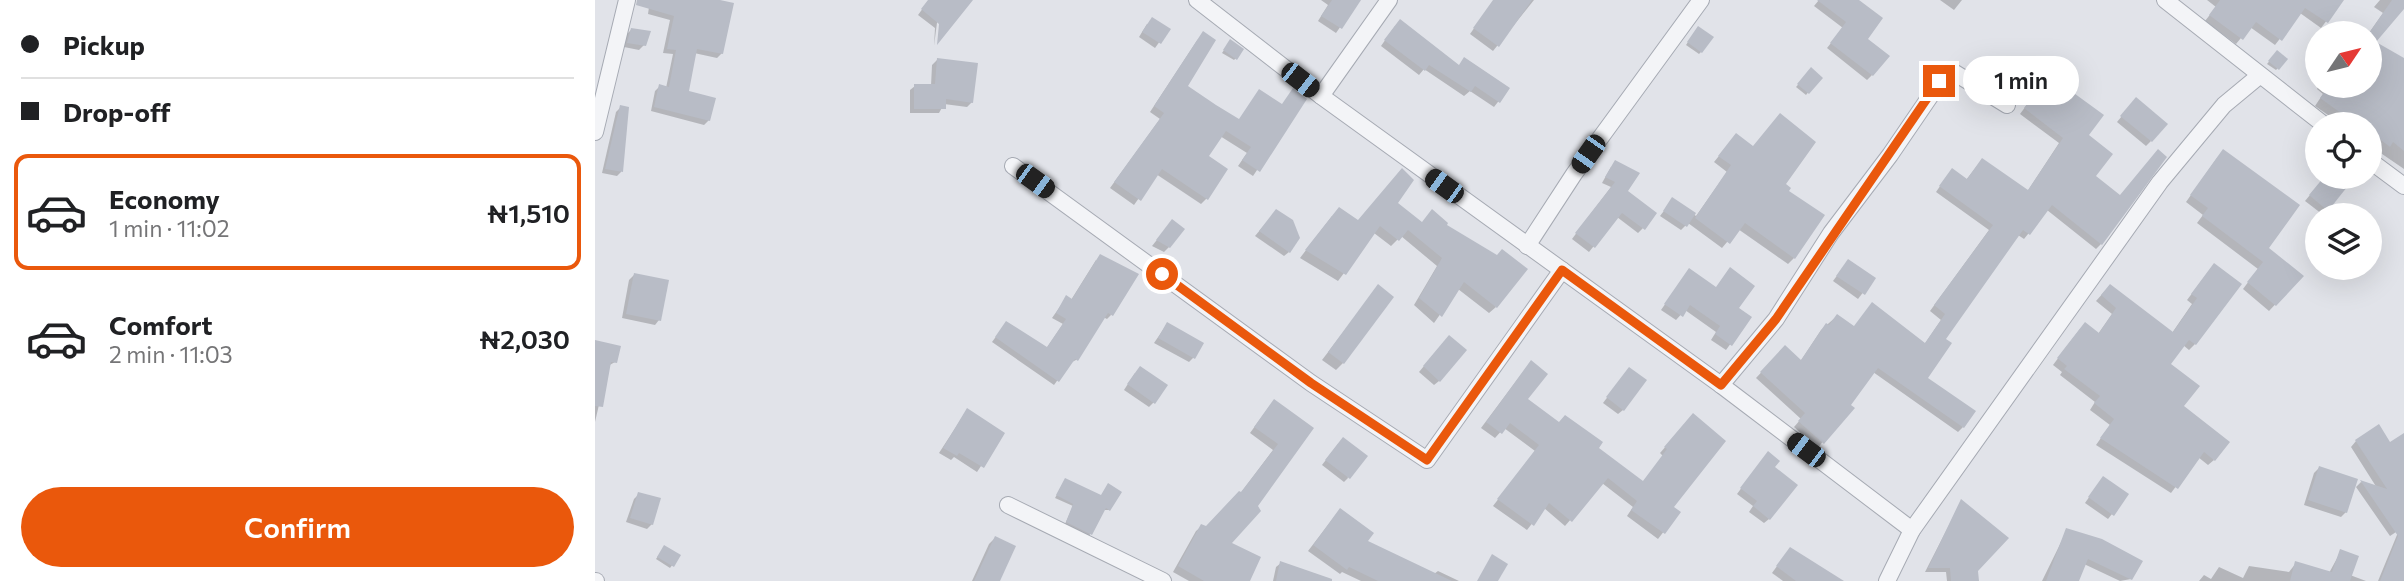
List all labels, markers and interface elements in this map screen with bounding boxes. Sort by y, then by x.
north arrow [2305,21,2382,98]
map controls [2305,21,2382,280]
text: Pickup [63,29,145,60]
callout: 1 min [1963,56,2079,106]
car [1277,59,1324,101]
route end [1923,65,1955,97]
text: 1 min [1994,66,2048,94]
text: Drop-off [63,96,170,127]
button: locate [2305,112,2382,189]
car [1568,131,1609,177]
car [1012,160,1059,202]
car [1421,165,1468,207]
icon: car [25,181,88,244]
text: Economy [109,183,220,214]
text: ₦1,510 [487,197,570,228]
button: layers [2305,203,2382,280]
text: 1 min · 11:02 [109,214,229,242]
route start [1146,258,1178,290]
icon: car [25,307,88,370]
text: Comfort [109,309,212,340]
text: ₦2,030 [479,323,570,354]
text: 2 min · 11:03 [109,340,233,368]
car [1783,429,1830,471]
button: Confirm [21,487,574,567]

